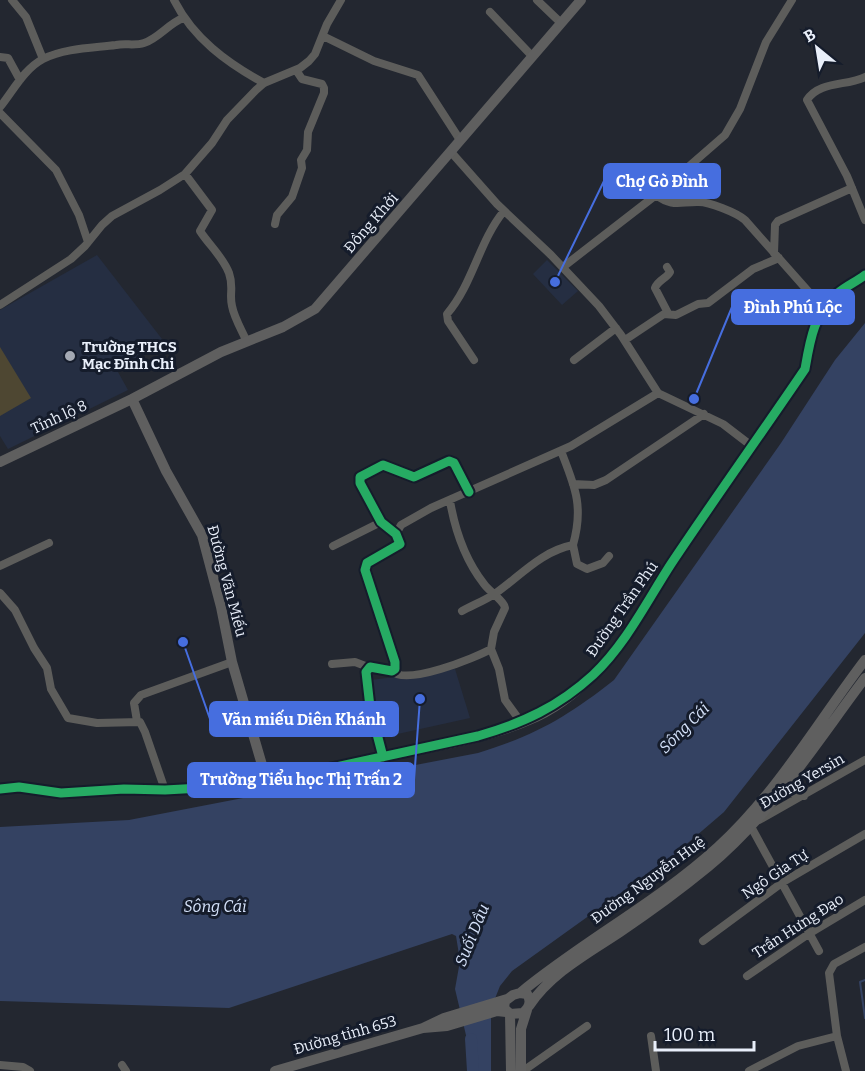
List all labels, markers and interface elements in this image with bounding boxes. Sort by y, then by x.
north arrow [787,18,847,78]
text: B [801,25,819,46]
callout: Chợ Gò Đình [604,164,720,198]
text: Chợ Gò Đình [616,172,708,191]
street label: Đồng Khởi [340,189,402,257]
callout: Đình Phú Lộc [732,290,854,324]
text: Đình Phú Lộc [744,298,842,317]
place label: Trường THCS Mạc Đĩnh Chi [82,338,177,373]
marker: Trường THCS Mạc Đĩnh Chi [63,349,77,363]
street label: Tỉnh lộ 8 [28,396,90,438]
street label: Đường Văn Miếu [203,523,251,639]
street label: Đường Trần Phú [582,558,662,660]
water label: Sông Cái [655,699,713,757]
callout: Văn miếu Diên Khánh [210,702,398,736]
text: Văn miếu Diên Khánh [222,709,386,729]
street label: Đường Yersin [757,749,848,812]
callout: Trường Tiểu học Thị Trấn 2 [188,763,414,797]
text: Trường Tiểu học Thị Trấn 2 [200,769,402,789]
street label: Đường Nguyễn Huệ [588,833,708,927]
street label: Ngô Gia Tự [738,845,812,903]
street label: Trần Hưng Đạo [749,890,847,962]
water label: Sông Cái [183,897,247,916]
water label: Suối Dầu [450,901,493,969]
street label: Đường tỉnh 653 [292,1012,398,1058]
scale bar [655,1014,754,1052]
text: 100 m [664,1024,715,1046]

